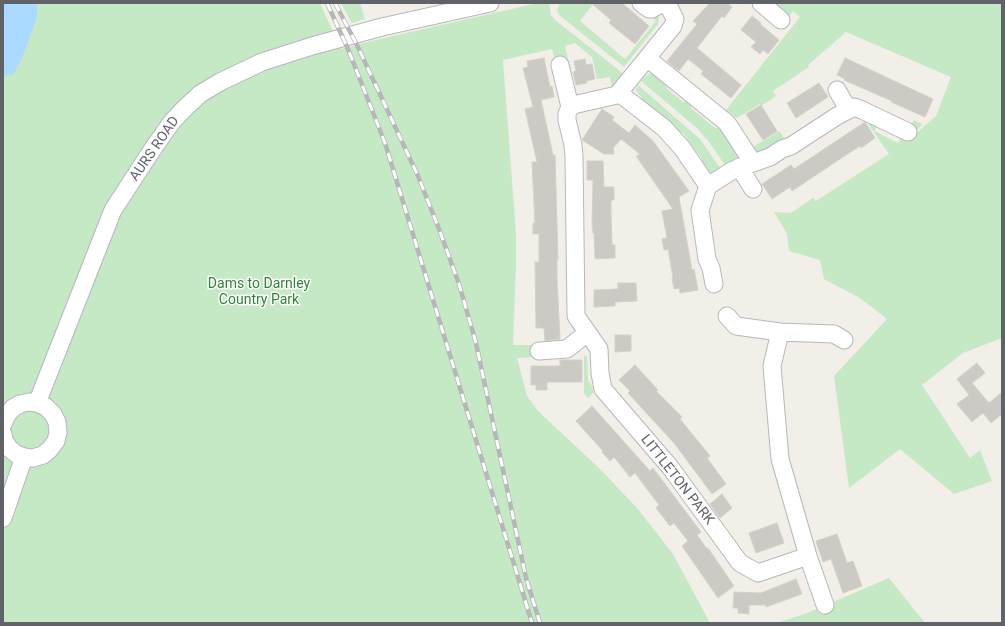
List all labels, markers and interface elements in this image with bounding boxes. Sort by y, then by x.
street label: AURS ROAD [127,113,183,185]
park label: Dams to Darnley Country Park [208,276,310,308]
street label: LITTLETON PARK [637,432,717,528]

